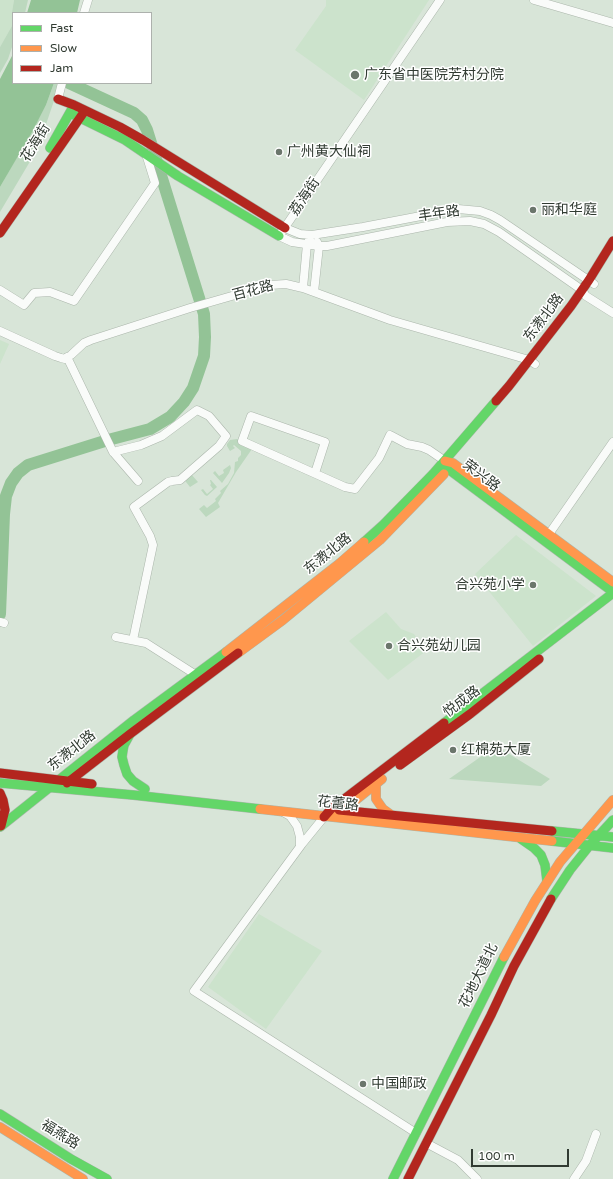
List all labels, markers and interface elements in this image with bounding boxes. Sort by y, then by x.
legend [12,12,152,84]
text: Fast [50,21,73,35]
text: Slow [50,41,77,55]
text: Jam [50,61,73,75]
place label: 广东省中医院芳村分院 [364,67,504,83]
marker: 广东省中医院芳村分院 [349,69,361,81]
street label: 花海街 [18,121,54,165]
place label: 广州黄大仙祠 [287,144,371,160]
marker: 广州黄大仙祠 [274,147,284,157]
street label: 荔海街 [286,175,324,219]
place label: 丽和华庭 [541,202,597,218]
street label: 丰年路 [417,203,461,225]
marker: 丽和华庭 [528,205,538,215]
street label: 百花路 [231,277,275,305]
street label: 东漖北路 [520,291,568,345]
street label: 荣兴路 [459,457,503,495]
street label: 东漖北路 [301,530,355,578]
place label: 合兴苑小学 [455,577,525,593]
marker: 合兴苑小学 [528,580,538,590]
place label: 合兴苑幼儿园 [397,638,481,654]
marker: 合兴苑幼儿园 [384,641,394,651]
street label: 悦成路 [440,683,484,721]
street label: 东漖北路 [45,727,99,775]
place label: 红棉苑大厦 [461,742,531,758]
marker: 红棉苑大厦 [448,745,458,755]
street label: 花蕾路 [316,793,360,815]
street label: 花地大道北 [456,941,502,1011]
place label: 中国邮政 [371,1076,427,1092]
marker: 中国邮政 [358,1079,368,1089]
street label: 福燕路 [38,1117,82,1153]
scale bar [473,1141,571,1167]
text: 100 m [478,1149,515,1163]

